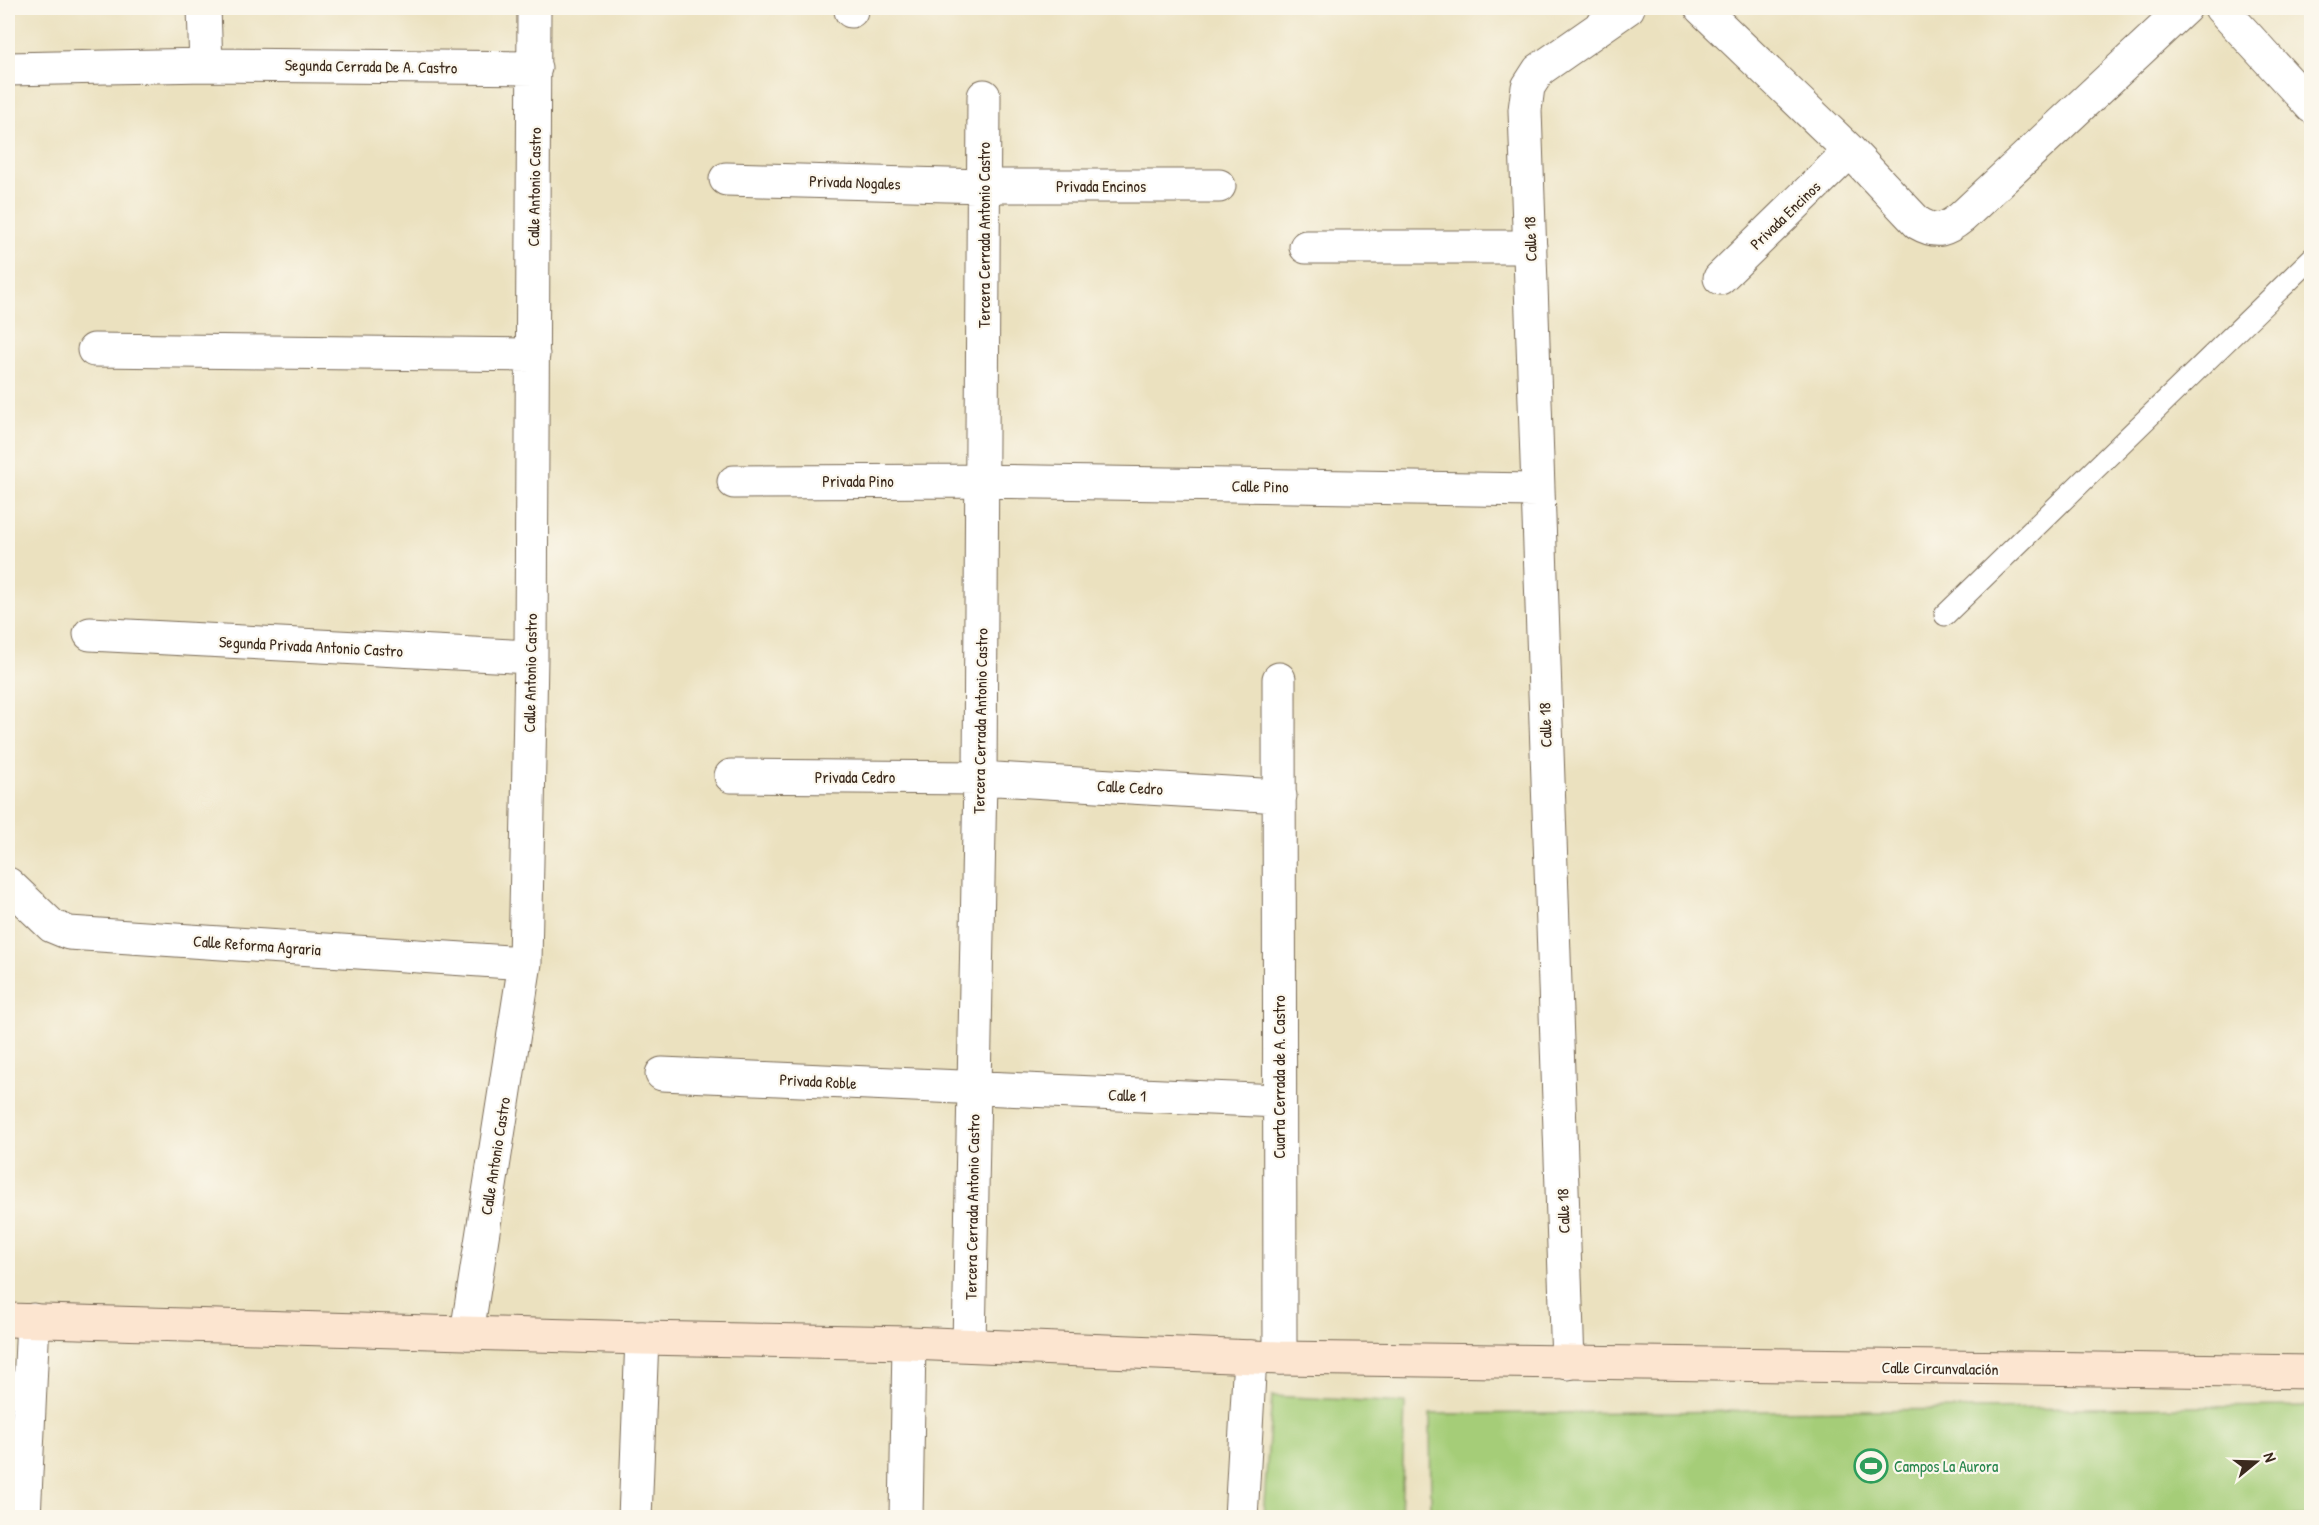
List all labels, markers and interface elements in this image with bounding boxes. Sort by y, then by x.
street label: Segunda Cerrada De A. Castro [285,53,458,79]
street label: Calle Antonio Castro [522,127,546,247]
street label: Tercera Cerrada Antonio Castro [973,142,995,328]
street label: Privada Nogales [809,169,901,195]
street label: Privada Encinos [1056,175,1146,197]
street label: Privada Encinos [1745,176,1825,254]
street label: Calle 18 [1518,216,1542,262]
street label: Privada Pino [822,470,894,492]
street label: Calle Pino [1231,475,1289,498]
street label: Calle Antonio Castro [518,613,542,733]
street label: Tercera Cerrada Antonio Castro [967,627,993,814]
street label: Segunda Privada Antonio Castro [218,630,404,662]
street label: Calle 18 [1533,702,1557,748]
street label: Privada Cedro [815,766,896,788]
street label: Calle Cedro [1096,774,1164,800]
street label: Calle Reforma Agraria [192,930,322,960]
street label: Cuarta Cerrada de A. Castro [1268,995,1290,1159]
street label: Privada Roble [779,1068,858,1094]
street label: Calle 1 [1108,1083,1146,1107]
street label: Calle Antonio Castro [475,1095,515,1217]
street label: Tercera Cerrada Antonio Castro [959,1113,985,1300]
street label: Calle 18 [1551,1188,1575,1234]
street label: Calle Circunvalación [1881,1356,1999,1380]
north arrow [2226,1432,2286,1492]
sports icon: Campos La Aurora [1853,1448,1889,1484]
text: N [2258,1450,2282,1465]
place label: Campos La Aurora [1894,1455,1998,1477]

